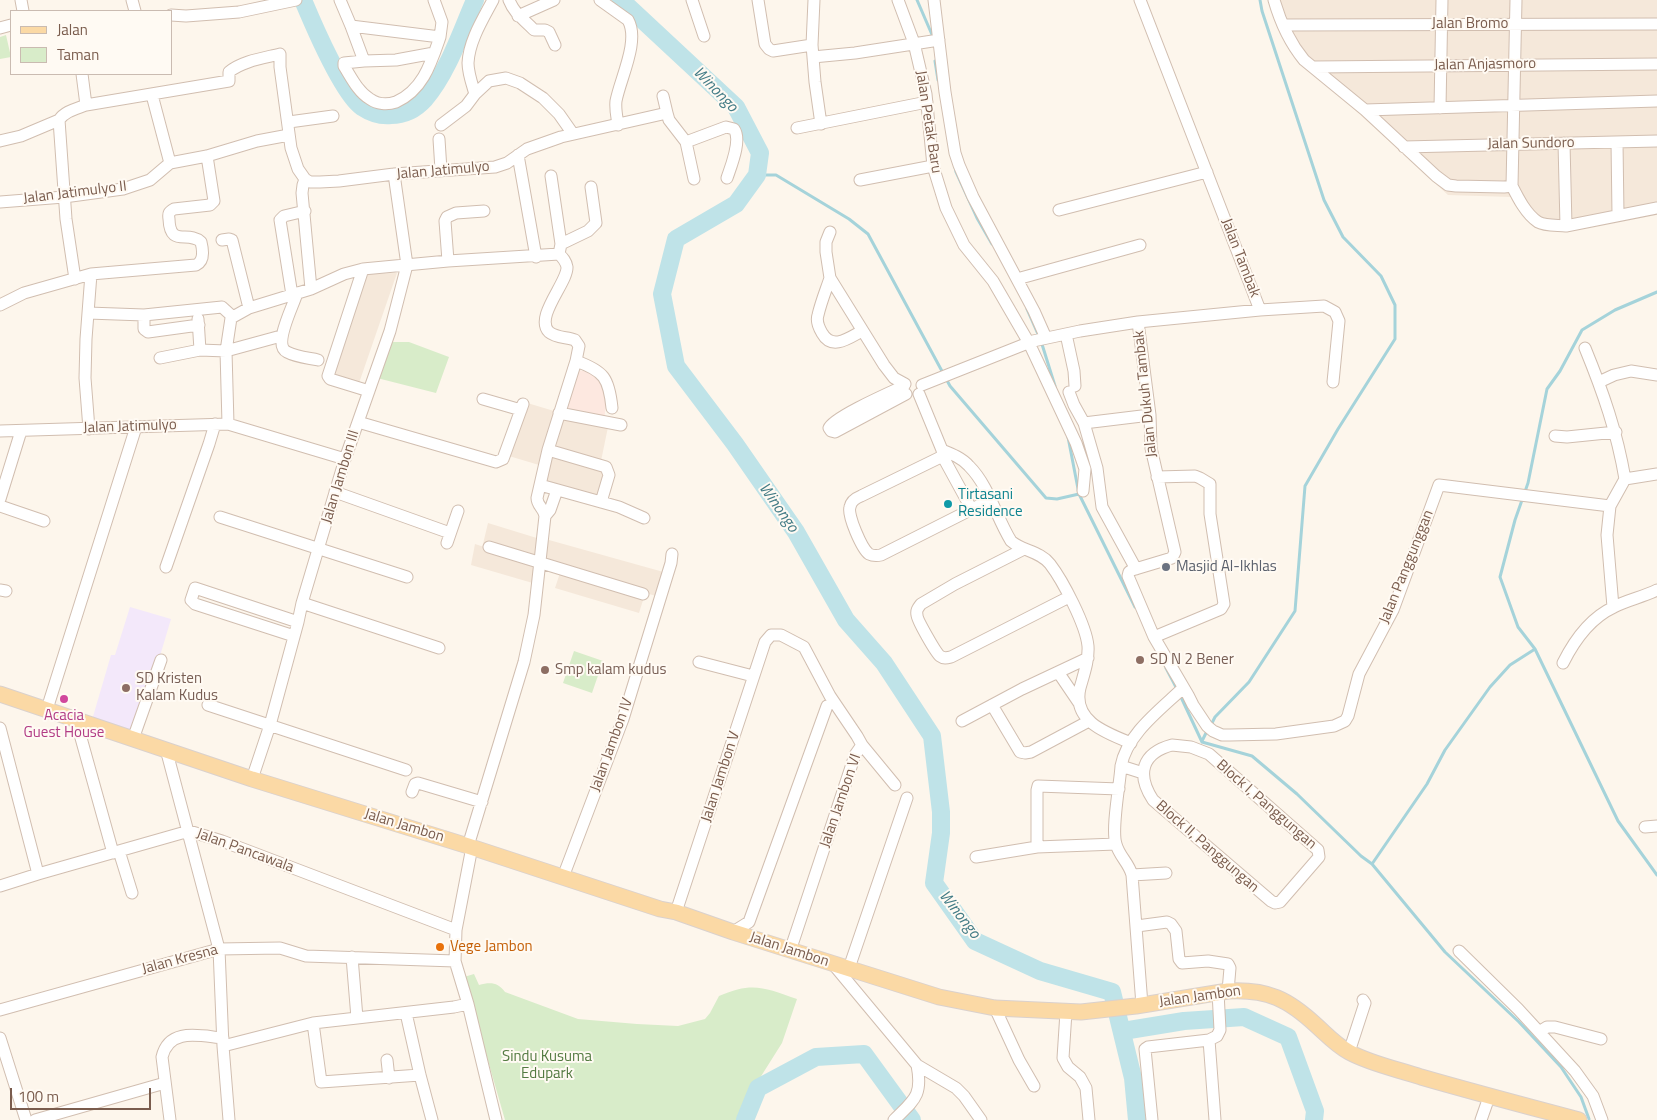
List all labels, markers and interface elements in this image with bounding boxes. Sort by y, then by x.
legend [10,10,172,75]
street label: Jalan Bromo [1432,15,1508,33]
text: Jalan [57,18,88,41]
text: Taman [57,43,99,66]
street label: Jalan Anjasmoro [1434,55,1536,75]
water label: Winongo [689,63,741,117]
street label: Jalan Petak Baru [911,69,945,175]
street label: Jalan Sundoro [1487,134,1575,154]
street label: Jalan Jatimulyo [396,158,490,184]
street label: Jalan Jatimulyo II [22,178,128,208]
street label: Jalan Tambak [1217,216,1263,300]
street label: Jalan Dukuh Tambak [1130,330,1162,458]
street label: Jalan Jatimulyo [83,416,177,438]
street label: Jalan Jambon III [318,428,364,526]
water label: Winongo [754,480,802,536]
place label: Tirtasani Residence [958,486,1023,521]
marker: Tirtasani Residence [942,498,954,510]
street label: Jalan Panggunggan [1376,508,1438,626]
place label: Masjid Al-Ikhlas [1176,558,1277,576]
marker: Masjid Al-Ikhlas [1160,561,1172,573]
place label: SD N 2 Bener [1150,651,1234,669]
marker: SD N 2 Bener [1134,654,1146,666]
place label: Smp kalam kudus [555,661,666,679]
marker: Smp kalam kudus [539,664,551,676]
place label: SD Kristen Kalam Kudus [136,670,218,705]
marker: SD Kristen Kalam Kudus [120,682,132,694]
marker: Acacia Guest House [58,693,70,705]
street label: Jalan Jambon IV [587,696,637,794]
place label: Acacia Guest House [24,707,104,742]
street label: Jalan Jambon V [698,729,744,825]
street label: Jalan Jambon VI [817,752,865,850]
street label: Block I, Panggungan [1212,757,1320,853]
street label: Block II, Panggungan [1152,797,1262,897]
street label: Jalan Jambon [362,805,446,847]
street label: Jalan Pancawala [194,825,296,877]
water label: Winongo [934,887,984,943]
street label: Jalan Jambon [747,929,831,971]
place label: Vege Jambon [450,938,533,956]
street label: Jalan Kresna [140,941,220,979]
marker: Vege Jambon [434,941,446,953]
street label: Jalan Jambon [1158,982,1242,1012]
park label: Sindu Kusuma Edupark [502,1048,592,1083]
scale bar [12,1078,154,1110]
text: 100 m [18,1085,59,1108]

